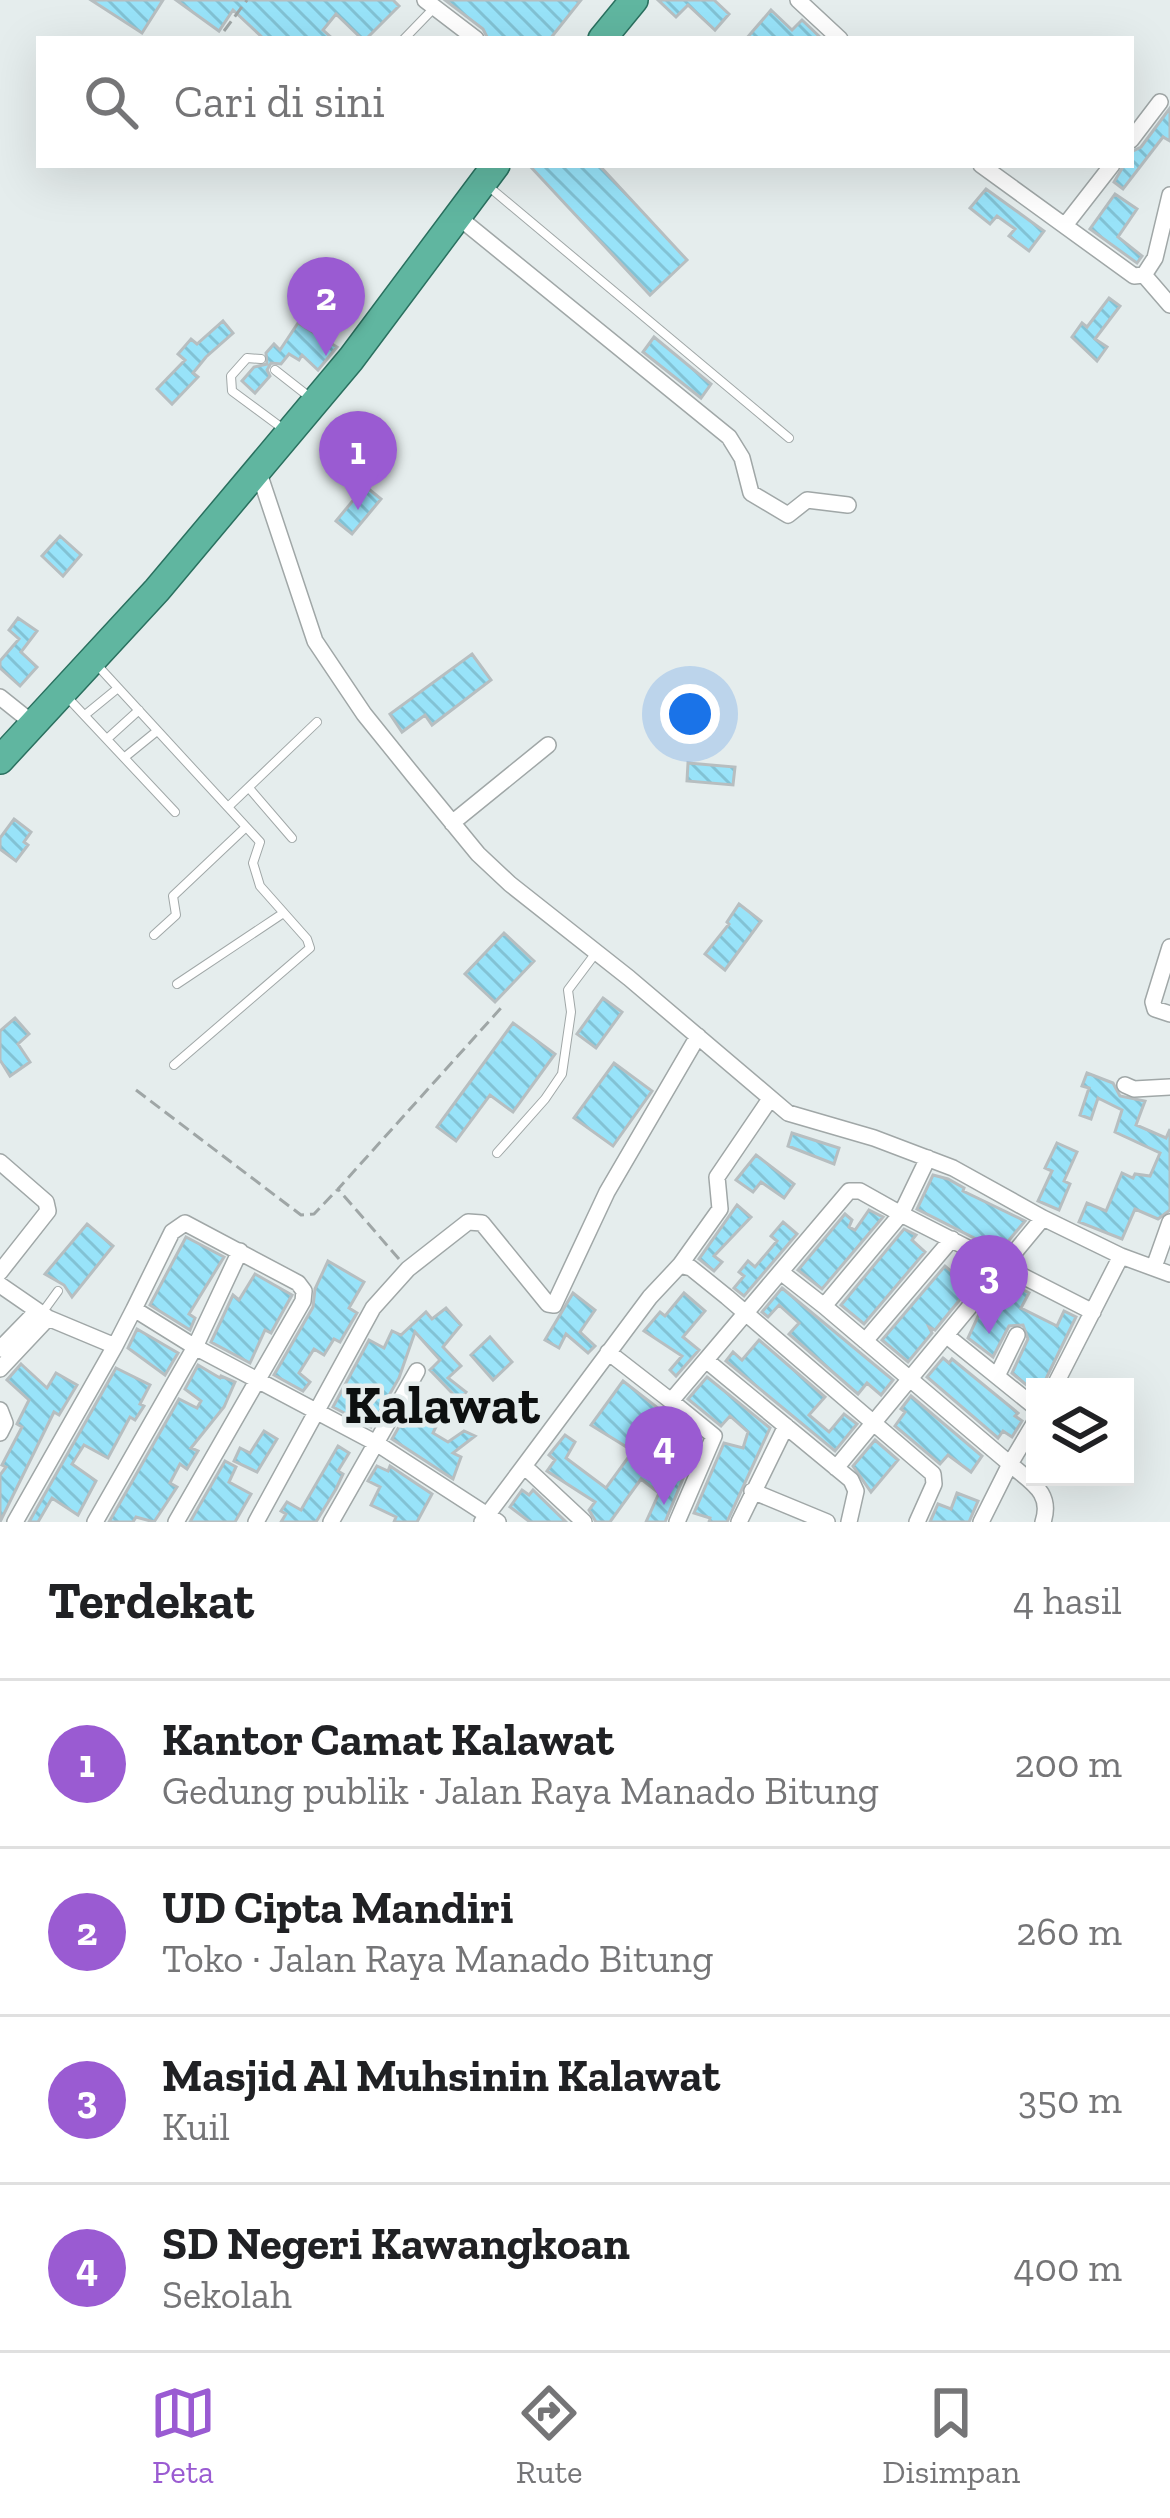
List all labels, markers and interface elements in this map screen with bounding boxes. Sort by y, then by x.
search box [36,36,1134,168]
icon: search [78,69,144,135]
text: Cari di sini [174,75,385,129]
pin: 2 [287,257,365,356]
pin: 1 [319,411,397,510]
your location [660,684,720,744]
pin: 3 [950,1235,1028,1334]
district label: Kalawat [344,1372,540,1437]
map controls [1026,1378,1134,1486]
button: layers [1026,1378,1134,1486]
pin: 4 [625,1406,703,1505]
text: Terdekat [48,1570,254,1631]
text: 4 hasil [1013,1577,1122,1624]
text: Kantor Camat Kalawat [162,1713,614,1767]
text: 1 [79,1740,95,1787]
text: 200 m [1014,1740,1122,1787]
text: Gedung publik · Jalan Raya Manado Bitung [162,1767,879,1814]
text: UD Cipta Mandiri [162,1881,513,1935]
text: 2 [77,1908,97,1955]
text: 260 m [1016,1908,1122,1955]
text: Toko · Jalan Raya Manado Bitung [162,1935,713,1982]
text: Masjid Al Muhsinin Kalawat [162,2049,720,2103]
text: 3 [77,2076,97,2123]
text: 350 m [1018,2076,1122,2123]
text: Kuil [162,2103,230,2150]
text: SD Negeri Kawangkoan [162,2217,630,2271]
text: 4 [76,2244,98,2291]
text: 400 m [1014,2244,1122,2291]
text: Sekolah [162,2271,292,2318]
tab: Peta [150,2380,216,2491]
tab: Rute [516,2380,582,2491]
tab: Disimpan [882,2380,1020,2491]

